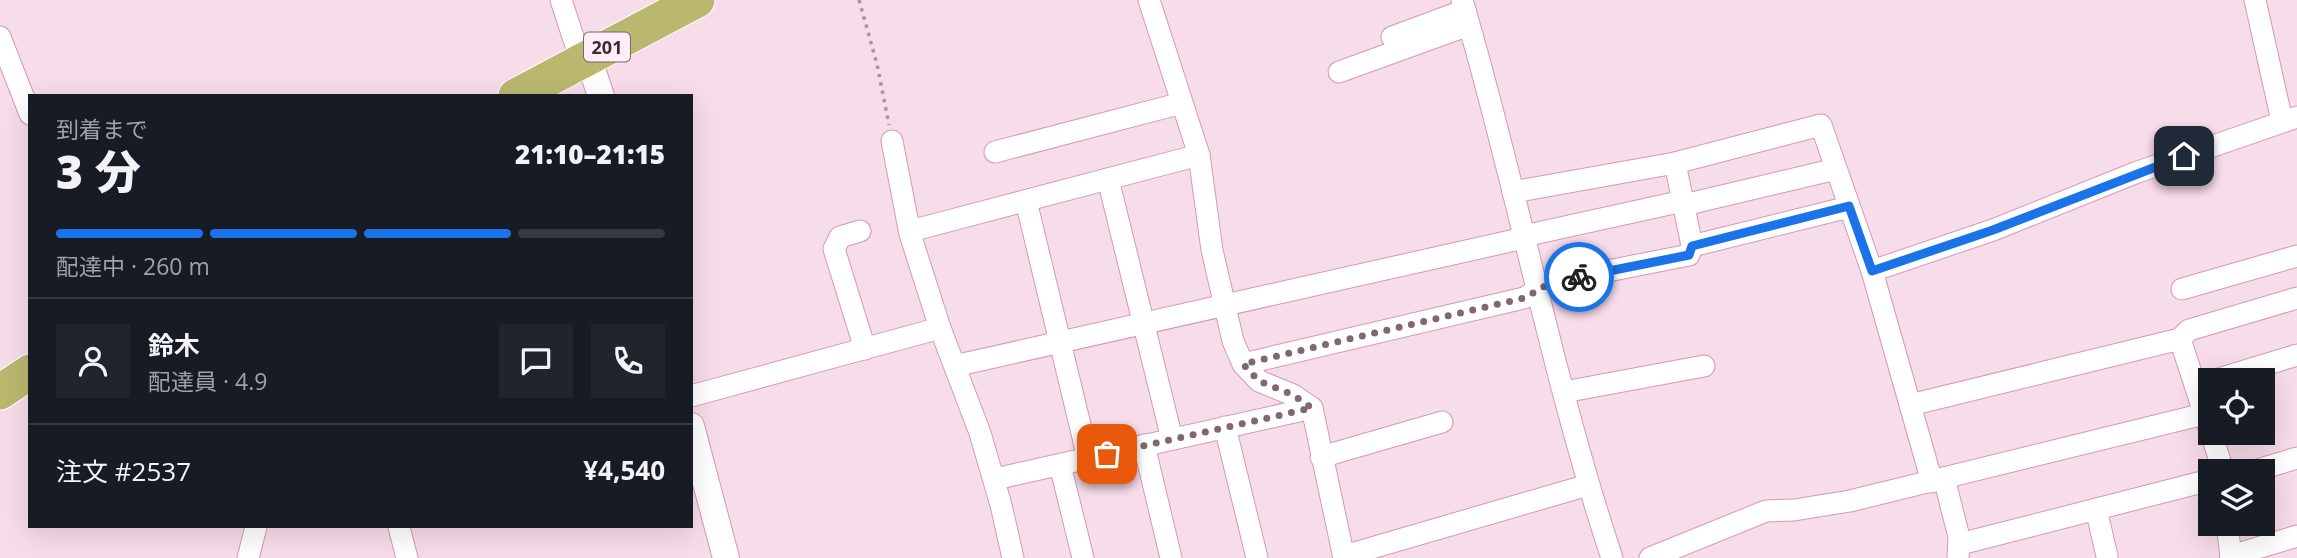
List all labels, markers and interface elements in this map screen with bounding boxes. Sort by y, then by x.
road number: 201 [584,32,630,62]
text: 到着まで [56,113,148,145]
pin [2154,126,2214,186]
text: 21:10–21:15 [515,136,665,172]
icon: home [2165,137,2203,175]
text: 3 分 [56,140,141,202]
courier [1544,242,1614,312]
text: 配達中 · 260 m [56,250,210,282]
icon: bike [1560,258,1598,296]
button: person [56,324,130,398]
button: chat [499,324,573,398]
button: phone [591,324,665,398]
text: 鈴木 [148,327,200,363]
text: 配達員 · 4.9 [148,365,267,397]
map controls [2198,368,2275,536]
button: locate [2198,368,2275,445]
pin [1077,424,1137,484]
icon: bag [1088,435,1126,473]
text: ¥4,540 [583,452,665,488]
text: 注文 #2537 [56,453,191,489]
button: layers [2198,459,2275,536]

